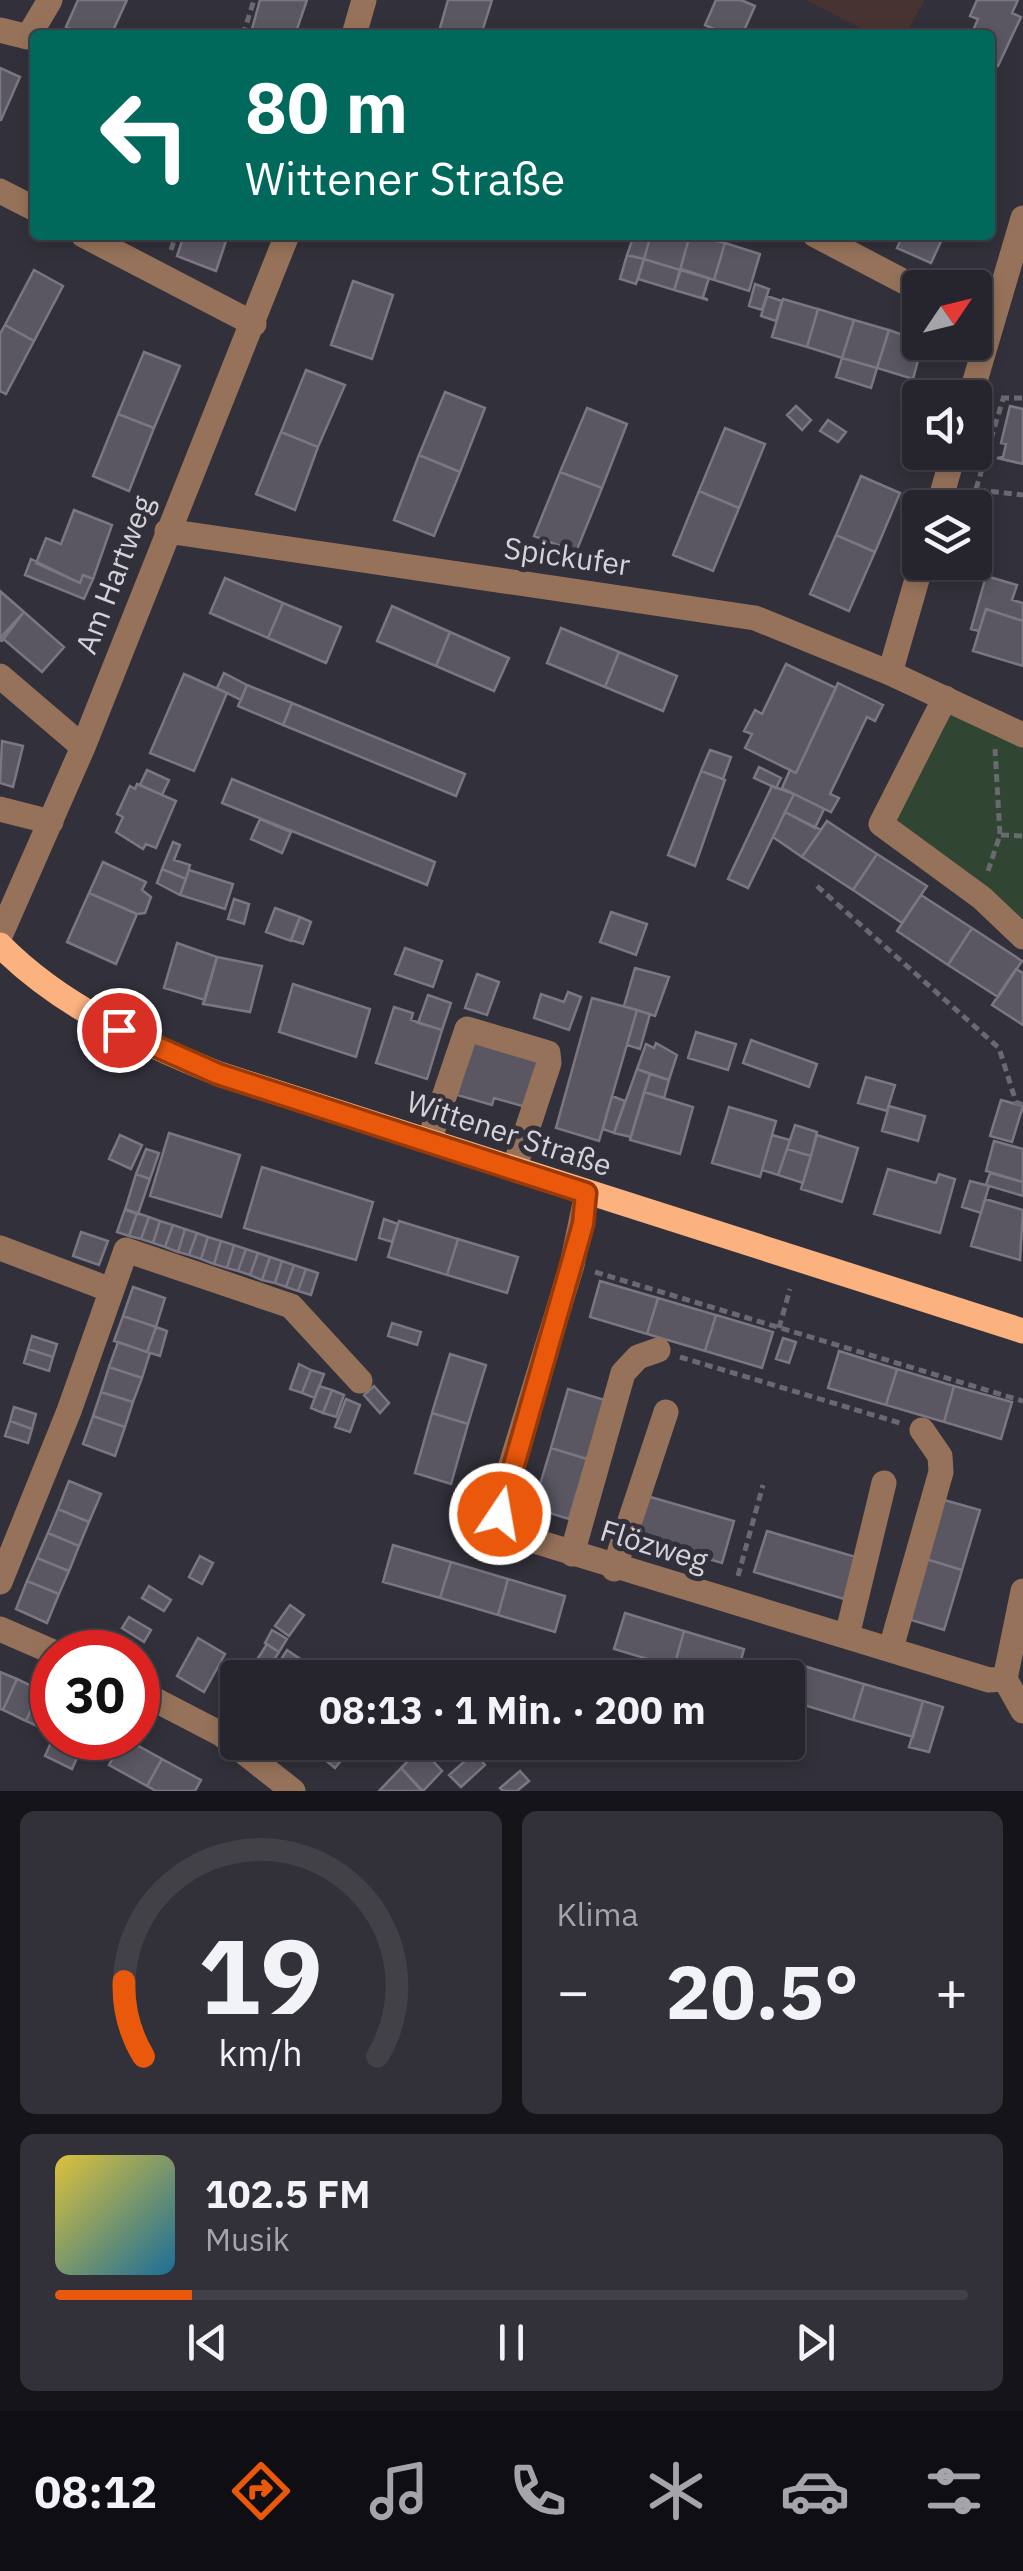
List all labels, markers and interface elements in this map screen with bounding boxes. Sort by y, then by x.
text: 80 m [245,61,408,152]
icon: left [80,70,210,200]
text: Wittener Straße [245,149,565,207]
north arrow [902,270,992,360]
map controls [902,270,992,580]
button: sound [902,380,992,470]
street label: Am Hartweg [66,490,162,659]
button: layers [902,490,992,580]
street label: Spickufer [502,527,633,584]
pin [77,988,162,1073]
icon: arrive [92,1003,147,1058]
street label: Wittener Straße [402,1081,617,1184]
position arrow [448,1462,552,1566]
street label: Flözweg [596,1510,713,1579]
speed limit sign: 30 [30,1630,160,1760]
text: 08:13 · 1 Min. · 200 m [319,1685,706,1734]
text: Klima [557,1893,639,1935]
text: 19 [198,1907,323,2043]
text: 20.5° [665,1942,859,2040]
text: − [557,1955,590,2026]
text: + [935,1955,968,2026]
text: km/h [219,2029,303,2076]
text: 102.5 FM [205,2169,370,2218]
text: Musik [205,2218,290,2260]
icon: previous [180,2315,235,2370]
icon: pause [484,2315,539,2370]
icon: next [788,2315,843,2370]
icon: directions [226,2456,296,2526]
icon: music [364,2456,434,2526]
icon: phone [503,2456,573,2526]
icon: climate [641,2456,711,2526]
icon: car [780,2456,850,2526]
icon: filters [919,2456,989,2526]
text: 08:12 [34,2462,157,2520]

